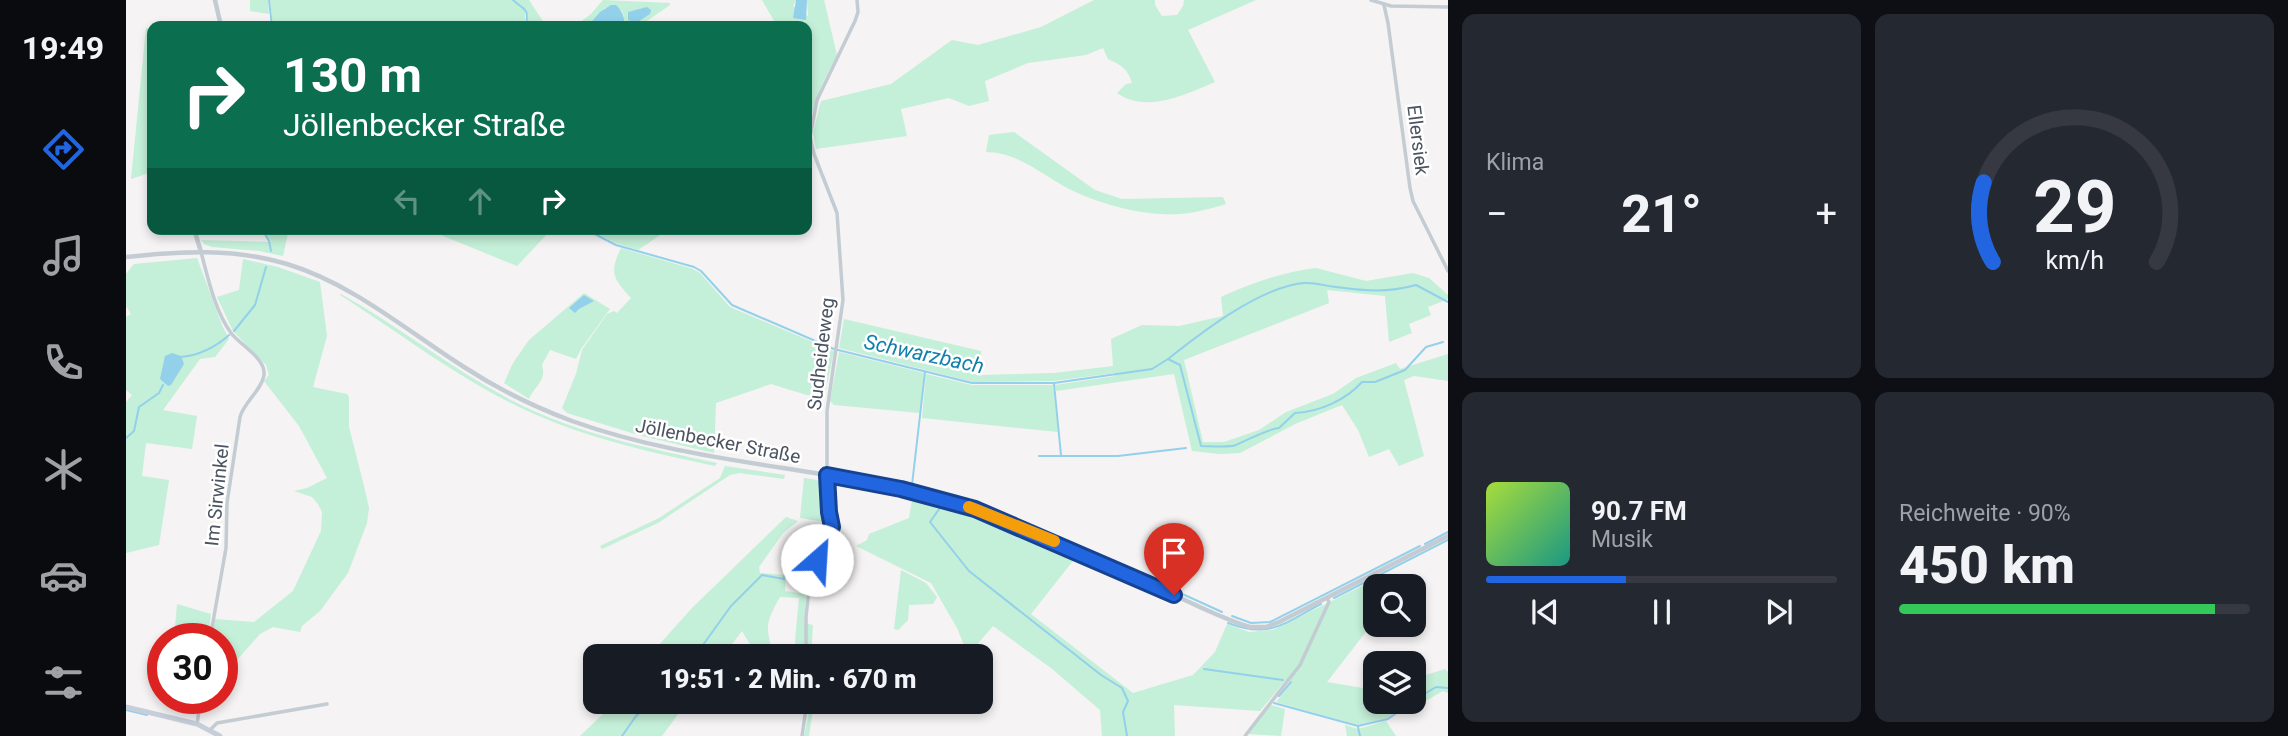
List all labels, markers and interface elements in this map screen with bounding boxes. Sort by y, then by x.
text: 19:49 [22,29,104,67]
text: 130 m [283,47,422,104]
icon: right [168,49,259,140]
street label: Ellersiek [1402,104,1434,177]
text: Jöllenbecker Straße [283,106,566,144]
icon: directions [39,125,88,174]
text: Klima [1486,149,1544,176]
text: 29 [2033,164,2116,250]
icon: left [388,182,426,220]
icon: ahead [461,182,499,220]
icon: right [534,182,572,220]
text: 21° [1621,184,1702,245]
text: − [1486,192,1508,236]
text: + [1815,192,1837,236]
icon: music [39,231,88,280]
text: km/h [2045,246,2104,275]
street label: Sudheideweg [803,296,839,412]
water label: Schwarzbach [862,330,986,378]
icon: phone [39,338,88,387]
street label: Jöllenbecker Straße [633,414,803,468]
street label: Im Sirwinkel [200,443,234,547]
icon: climate [39,445,88,494]
text: 90.7 FM [1591,496,1687,526]
text: Reichweite · 90% [1899,500,2071,527]
position arrow [780,523,854,597]
pin [1144,523,1204,595]
text: Musik [1591,526,1653,553]
icon: arrive [1155,534,1193,572]
text: 450 km [1899,535,2075,596]
icon: car [39,551,88,600]
map controls [1363,574,1426,714]
button: search [1363,574,1426,637]
icon: previous [1526,593,1564,631]
icon: pause [1643,593,1681,631]
icon: next [1760,593,1798,631]
speed limit sign: 30 [147,623,238,714]
button: layers [1363,651,1426,714]
icon: filters [39,658,88,707]
text: 19:51 · 2 Min. · 670 m [659,664,917,694]

